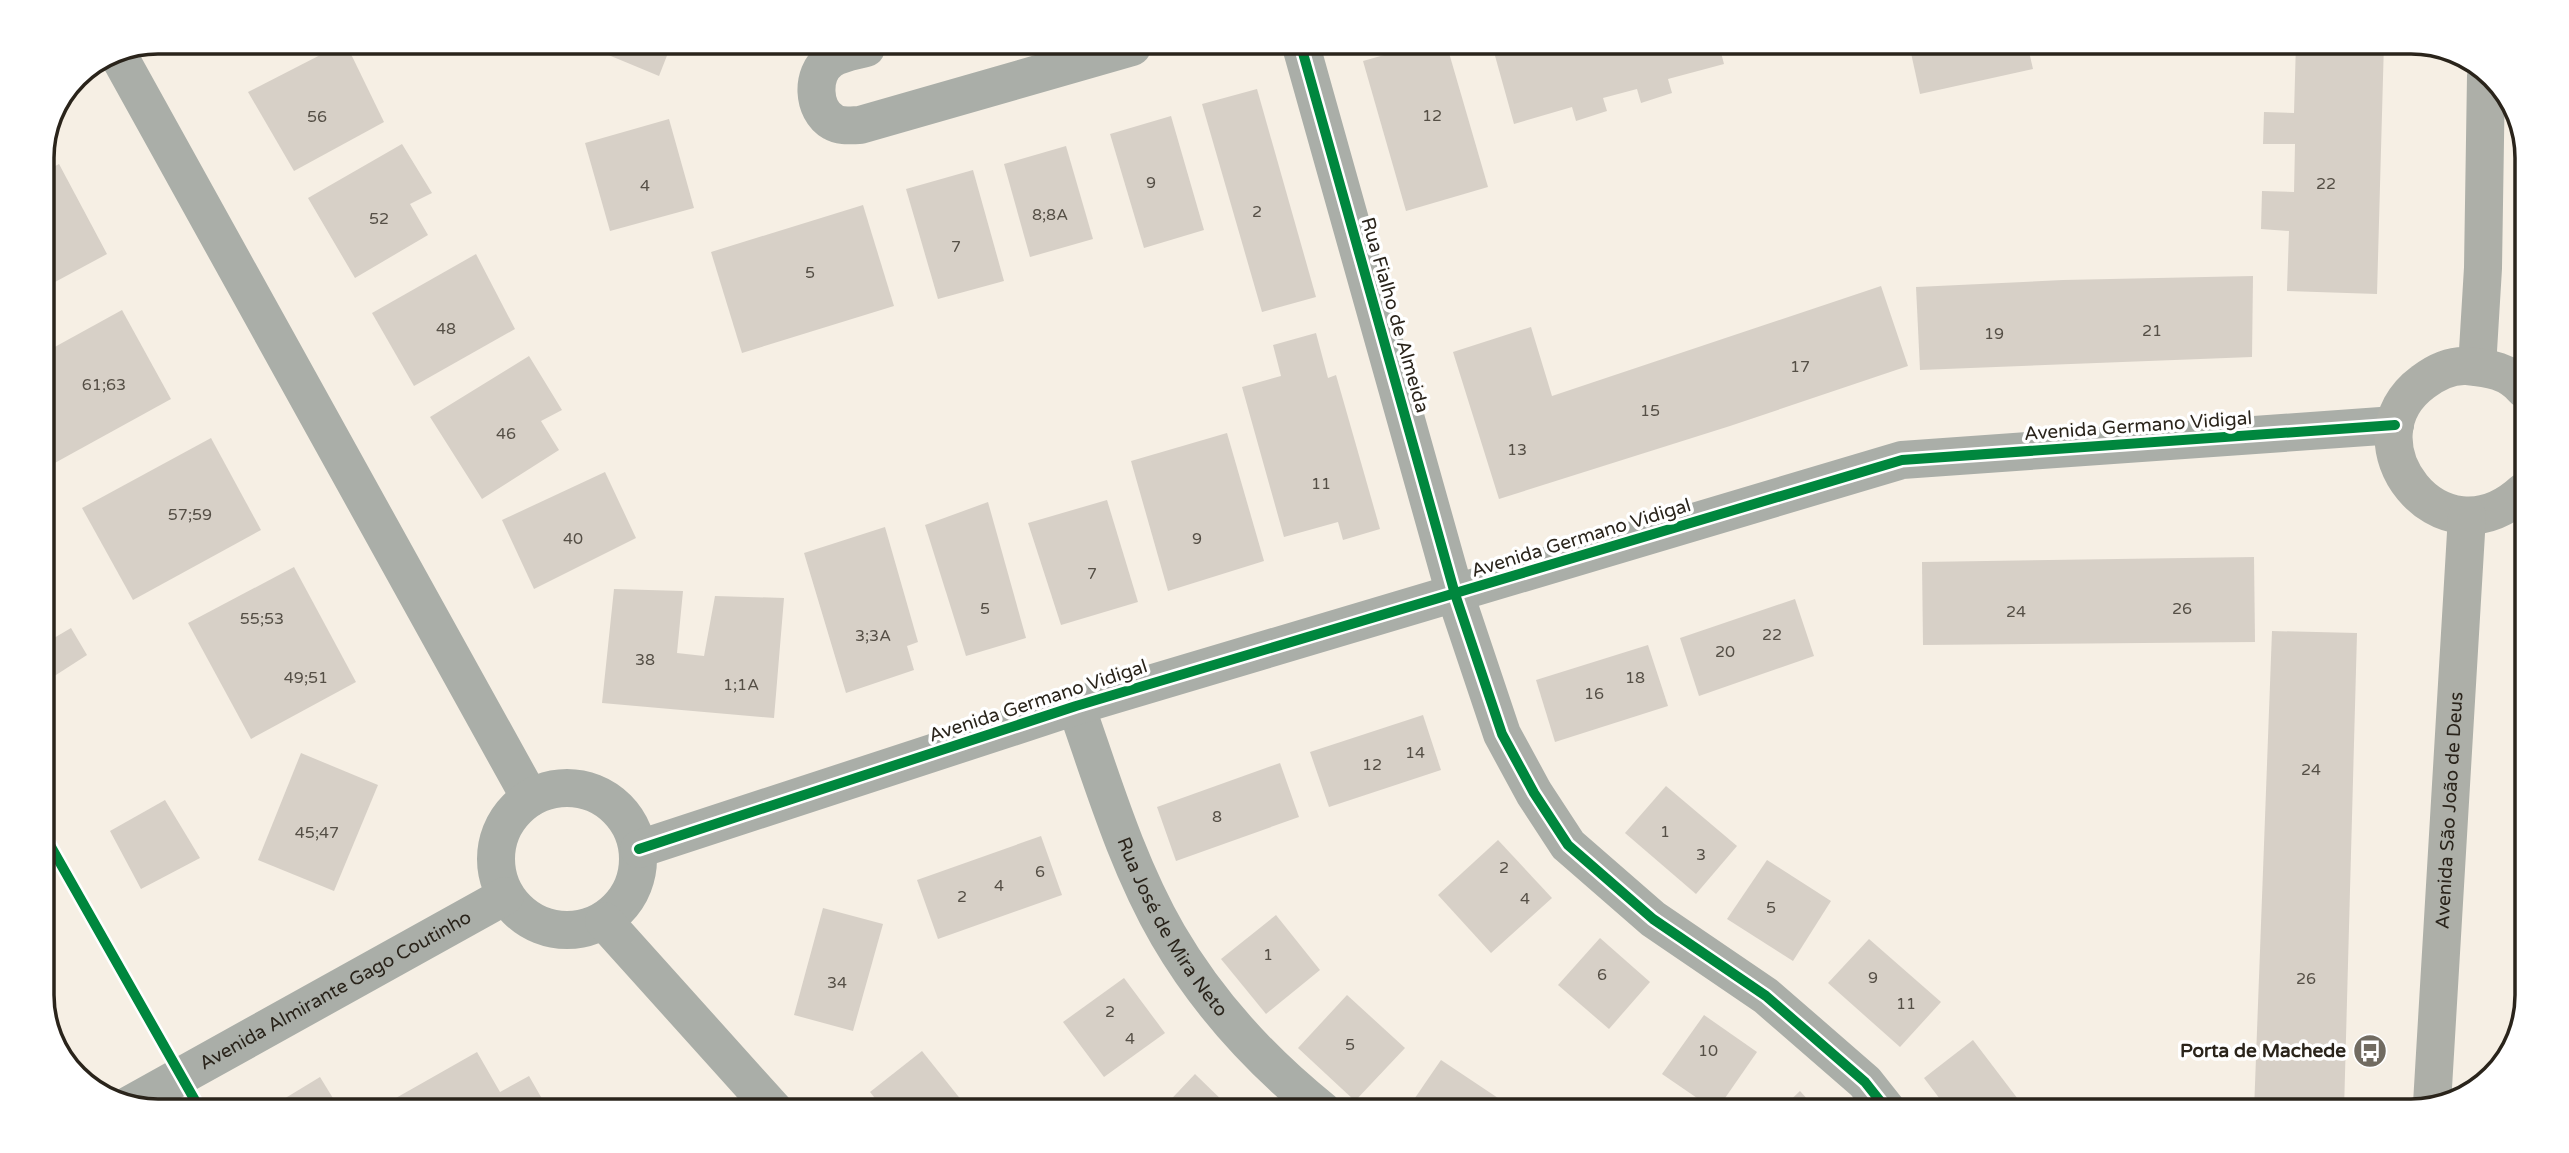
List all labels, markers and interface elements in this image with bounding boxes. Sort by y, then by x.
house number: 12 [1422,106,1442,126]
house number: 56 [307,107,327,127]
house number: 9 [1146,173,1156,193]
house number: 22 [2316,174,2336,194]
house number: 4 [640,176,650,196]
house number: 2 [1252,202,1262,222]
house number: 8;8A [1032,205,1068,225]
house number: 52 [369,209,389,229]
street label: Rua Fialho de Almeida [1357,215,1433,415]
house number: 7 [951,237,961,257]
house number: 5 [805,263,815,283]
house number: 48 [436,319,456,339]
house number: 21 [2142,321,2162,341]
house number: 19 [1984,324,2004,344]
house number: 17 [1790,357,1810,377]
house number: 61;63 [82,375,126,395]
house number: 15 [1640,401,1660,421]
street label: Avenida Germano Vidigal [2023,407,2253,445]
house number: 46 [496,424,516,444]
house number: 13 [1507,440,1527,460]
house number: 11 [1311,474,1331,494]
street label: Avenida Germano Vidigal [1469,494,1693,582]
house number: 57;59 [168,505,212,525]
house number: 40 [563,529,583,549]
house number: 9 [1192,529,1202,549]
house number: 7 [1087,564,1097,584]
house number: 5 [980,599,990,619]
house number: 26 [2172,599,2192,619]
house number: 24 [2006,602,2026,622]
house number: 55;53 [240,609,284,629]
house number: 22 [1762,625,1782,645]
house number: 3;3A [855,626,891,646]
house number: 20 [1715,642,1735,662]
house number: 38 [635,650,655,670]
street label: Avenida Germano Vidigal [926,655,1150,747]
house number: 49;51 [284,668,328,688]
house number: 18 [1625,668,1645,688]
house number: 1;1A [723,675,759,695]
house number: 16 [1584,684,1604,704]
street label: Avenida São João de Deus [2431,691,2468,930]
house number: 14 [1405,743,1425,763]
house number: 12 [1362,755,1382,775]
house number: 24 [2301,760,2321,780]
house number: 8 [1212,807,1222,827]
house number: 1 [1660,822,1670,842]
house number: 45;47 [295,823,339,843]
street label: Rua José de Mira Neto [1112,834,1232,1021]
house number: 3 [1696,845,1706,865]
house number: 2 [1499,858,1509,878]
house number: 6 [1035,862,1045,882]
house number: 4 [994,876,1004,896]
house number: 2 [957,887,967,907]
house number: 4 [1520,889,1530,909]
house number: 5 [1766,898,1776,918]
street label: Avenida Almirante Gago Coutinho [195,906,475,1075]
house number: 1 [1263,945,1273,965]
house number: 6 [1597,965,1607,985]
house number: 9 [1868,968,1878,988]
house number: 26 [2296,969,2316,989]
house number: 34 [827,973,847,993]
house number: 11 [1896,994,1916,1014]
house number: 2 [1105,1002,1115,1022]
house number: 4 [1125,1029,1135,1049]
bus stop icon: Porta de Machede [2351,1032,2389,1070]
house number: 5 [1345,1035,1355,1055]
place label: Porta de Machede [2180,1040,2346,1062]
house number: 10 [1698,1041,1718,1061]

